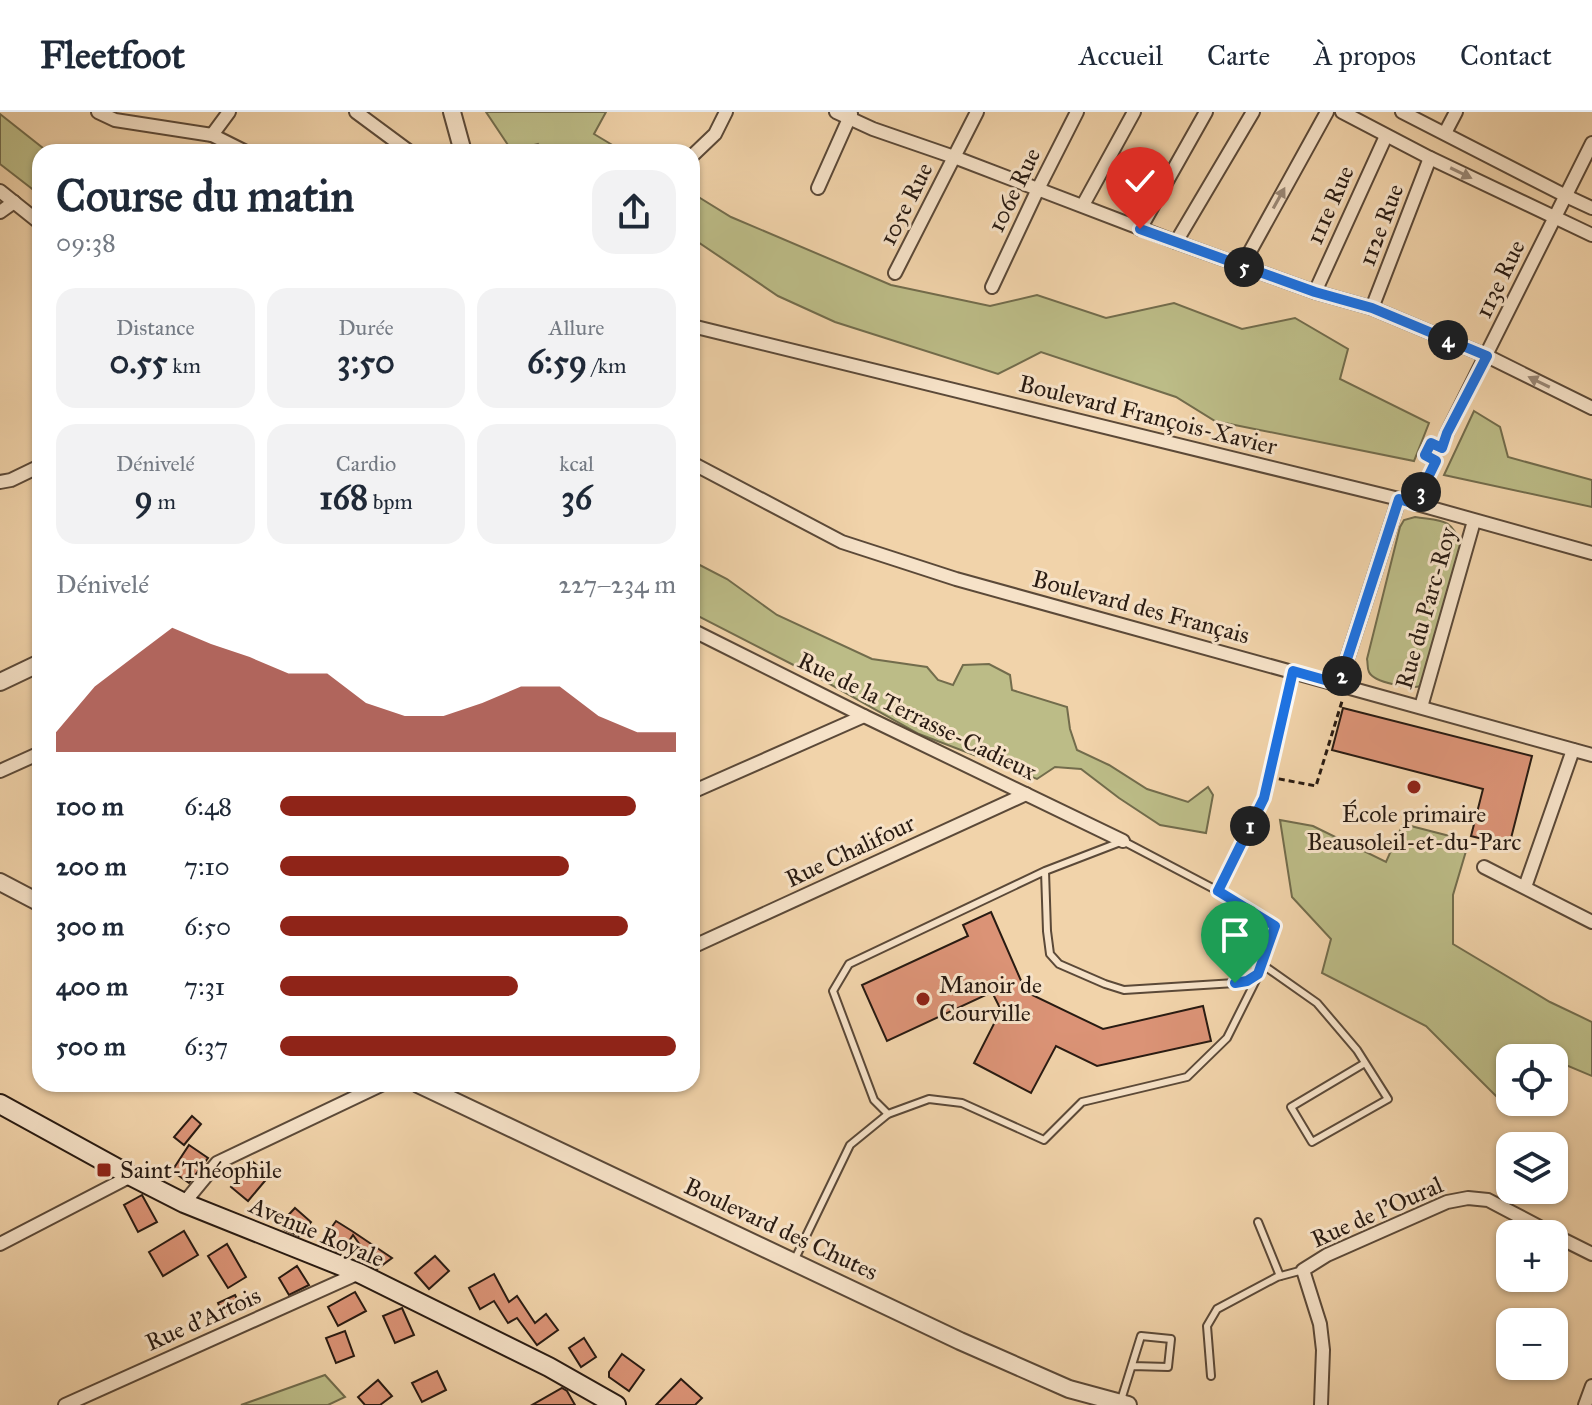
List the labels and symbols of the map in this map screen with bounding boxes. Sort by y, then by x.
street label: 106e Rue [981,143,1047,237]
pin [1106,147,1174,229]
street label: 105e Rue [872,157,940,251]
street label: 111e Rue [1299,161,1361,249]
one-way arrow [1449,166,1473,180]
street label: 112e Rue [1352,180,1410,270]
one-way arrow [1272,187,1286,209]
street label: 113e Rue [1468,235,1532,323]
pin: 5 [1224,247,1264,287]
pin: 4 [1428,320,1468,360]
street label: Boulevard François-Xavier [1016,368,1280,462]
one-way arrow [1528,375,1551,389]
pin: 3 [1401,472,1441,512]
street label: Rue du Parc-Roy [1389,523,1464,692]
street label: Boulevard des Français [1029,564,1253,650]
street label: Rue de la Terrasse-Cadieux [793,645,1042,787]
pin: 2 [1322,656,1362,696]
marker: École primaire Beausoleil-et-du-Parc [1405,778,1423,796]
place label: École primaire Beausoleil-et-du-Parc [1307,799,1521,857]
pin: 1 [1230,806,1270,846]
street label: Rue Chalifour [780,808,920,894]
pin [1201,901,1269,983]
place label: Manoir de Courville [939,970,1042,1028]
marker: Manoir de Courville [914,990,932,1008]
place label: Saint-Théophile [120,1155,282,1185]
marker: Saint-Théophile [95,1161,113,1179]
street label: Rue de l'Oural [1306,1169,1448,1254]
street label: Boulevard des Chutes [679,1171,883,1287]
street label: Avenue Royale [244,1190,389,1274]
street label: Rue d'Artois [141,1280,265,1358]

